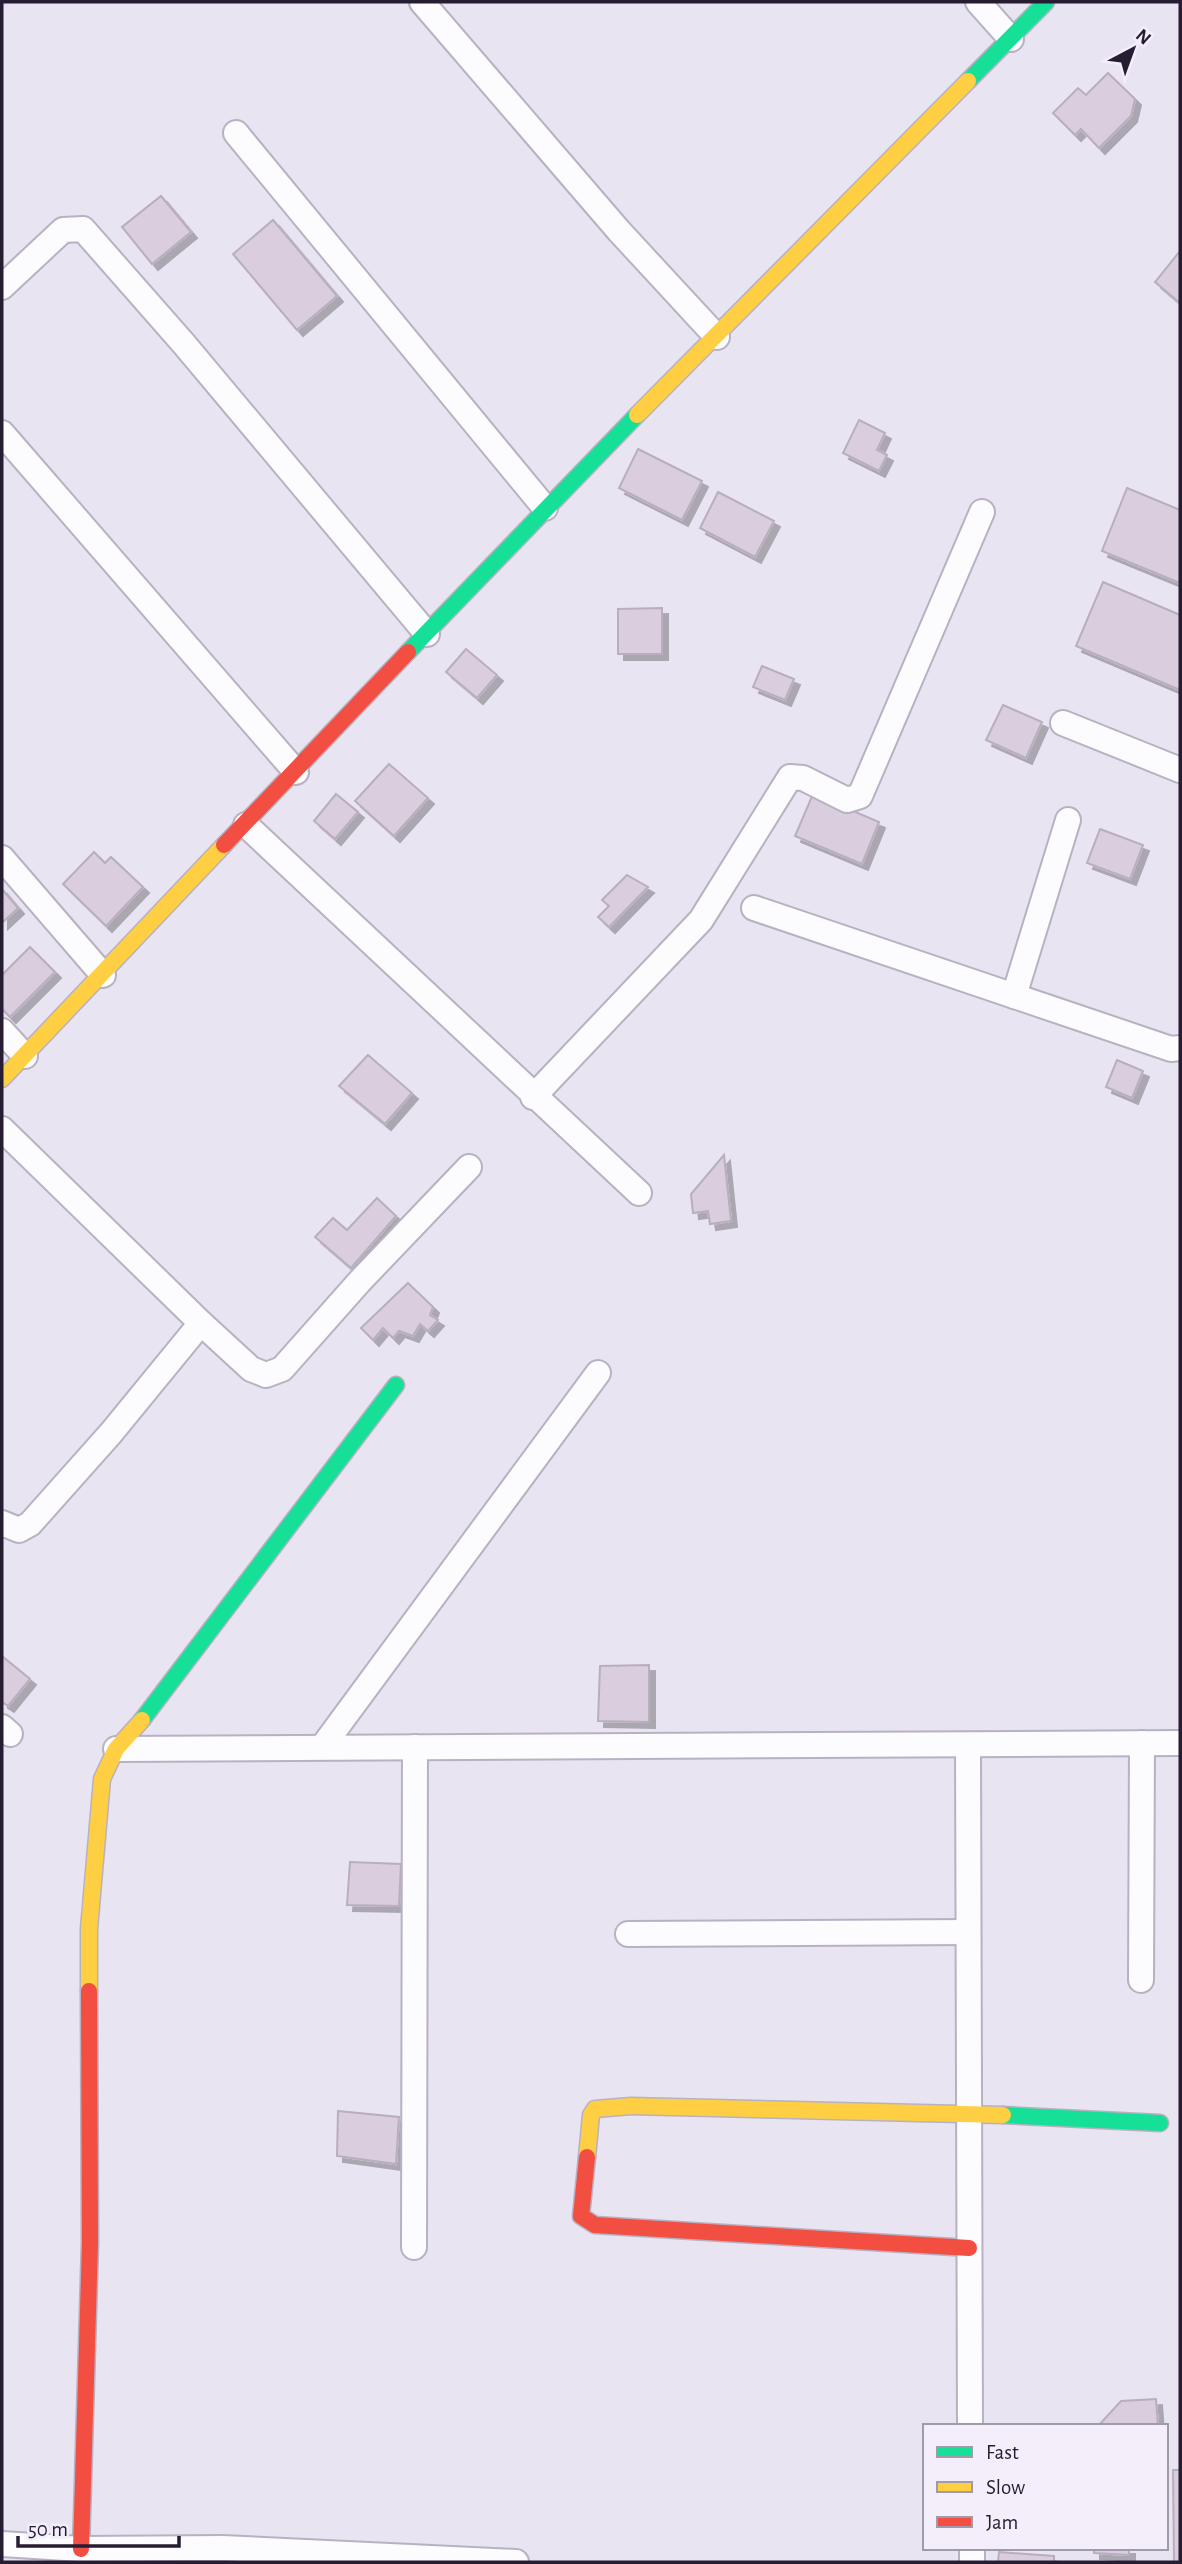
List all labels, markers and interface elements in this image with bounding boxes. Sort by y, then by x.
north arrow [1098,14,1168,84]
text: N [1132,26,1154,49]
legend [923,2424,1168,2550]
text: Fast [986,2442,1019,2463]
text: Slow [986,2477,1025,2498]
scale bar [18,2504,178,2548]
text: Jam [986,2512,1018,2533]
text: 50 m [28,2519,68,2540]

